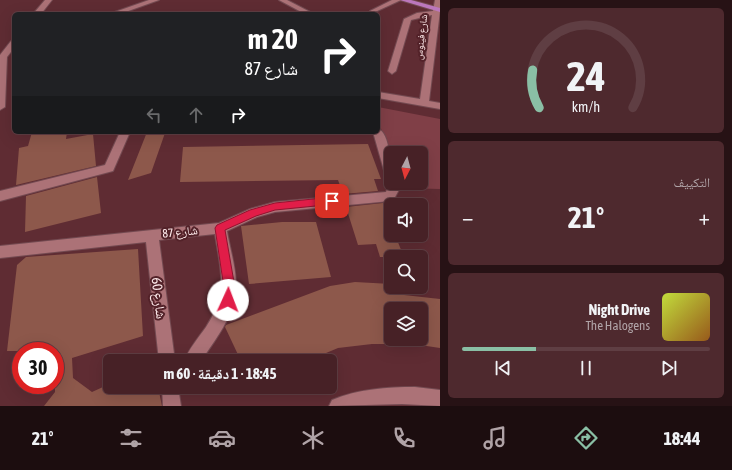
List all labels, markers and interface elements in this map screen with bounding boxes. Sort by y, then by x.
street label: شارع فينوس [413,13,430,61]
text: 20 m [248,23,298,55]
icon: right [312,28,364,80]
text: 24 [566,52,606,100]
text: شارع 87 [244,58,298,79]
text: km/h [572,99,600,115]
icon: left [143,104,165,126]
icon: ahead [185,104,207,126]
icon: right [227,104,249,126]
north arrow [384,146,428,190]
map controls [384,146,428,346]
text: التكييف [674,175,710,190]
pin [315,184,349,218]
icon: arrive [321,190,343,212]
button: sound [384,198,428,242]
text: 21° [568,200,604,234]
text: − [462,204,473,230]
text: + [699,204,710,230]
street label: شارع 87 [161,223,199,242]
button: search [384,250,428,294]
street label: شارع 60 [147,276,169,320]
position arrow [207,279,249,321]
text: Night Drive [588,301,650,318]
button: layers [384,302,428,346]
text: The Halogens [585,318,650,333]
speed limit sign: 30 [12,342,64,394]
icon: previous [492,357,514,379]
icon: pause [575,357,597,379]
icon: next [658,357,680,379]
text: 18:45 · 1 دقيقة · 60 m [163,365,277,382]
icon: filters [117,424,145,452]
icon: car [208,424,236,452]
icon: climate [299,424,327,452]
icon: phone [390,424,418,452]
icon: music [481,424,509,452]
icon: directions [572,424,600,452]
text: 21° [32,428,54,449]
text: 18:44 [663,428,700,449]

